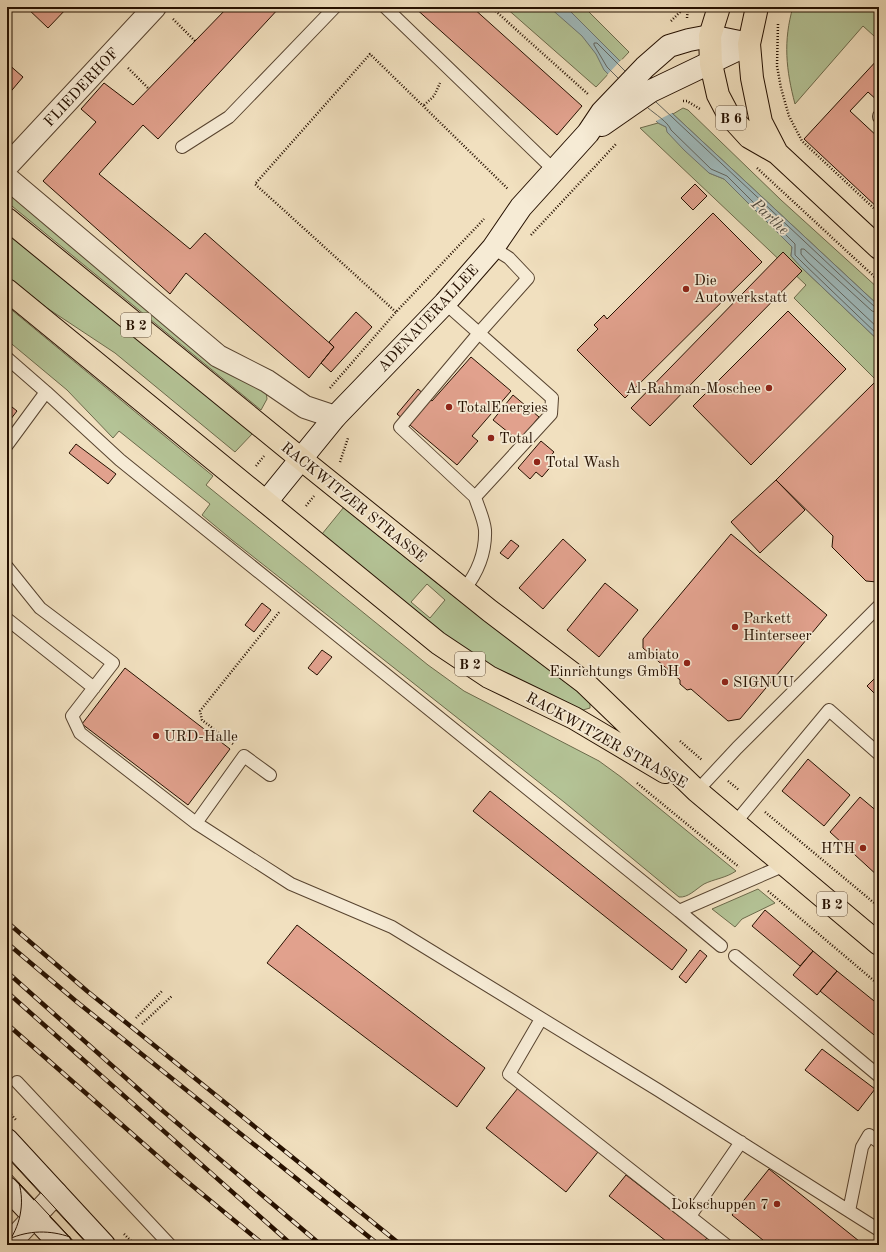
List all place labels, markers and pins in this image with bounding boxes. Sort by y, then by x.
place label: Die Autowerkstatt [694,274,787,306]
marker: Die Autowerkstatt [681,284,691,294]
place label: Al-Rahman-Moschee [626,382,761,397]
marker: Al-Rahman-Moschee [764,383,774,393]
place label: TotalEnergies [457,401,548,416]
marker: TotalEnergies [444,402,454,412]
place label: Total [499,432,533,447]
marker: Total [486,433,496,443]
place label: Total Wash [545,456,620,471]
marker: Total Wash [532,457,542,467]
place label: Parkett Hinterseer [743,612,812,644]
marker: Parkett Hinterseer [730,622,740,632]
place label: ambiato Einrichtungs GmbH [549,648,679,680]
marker: ambiato Einrichtungs GmbH [682,658,692,668]
place label: SIGNUU [733,676,794,691]
marker: SIGNUU [720,677,730,687]
place label: URD-Halle [164,730,238,745]
marker: URD-Halle [151,731,161,741]
place label: HTH [821,842,855,857]
marker: HTH [858,843,868,853]
place label: Lokschuppen 7 [671,1198,769,1213]
marker: Lokschuppen 7 [772,1199,782,1209]

